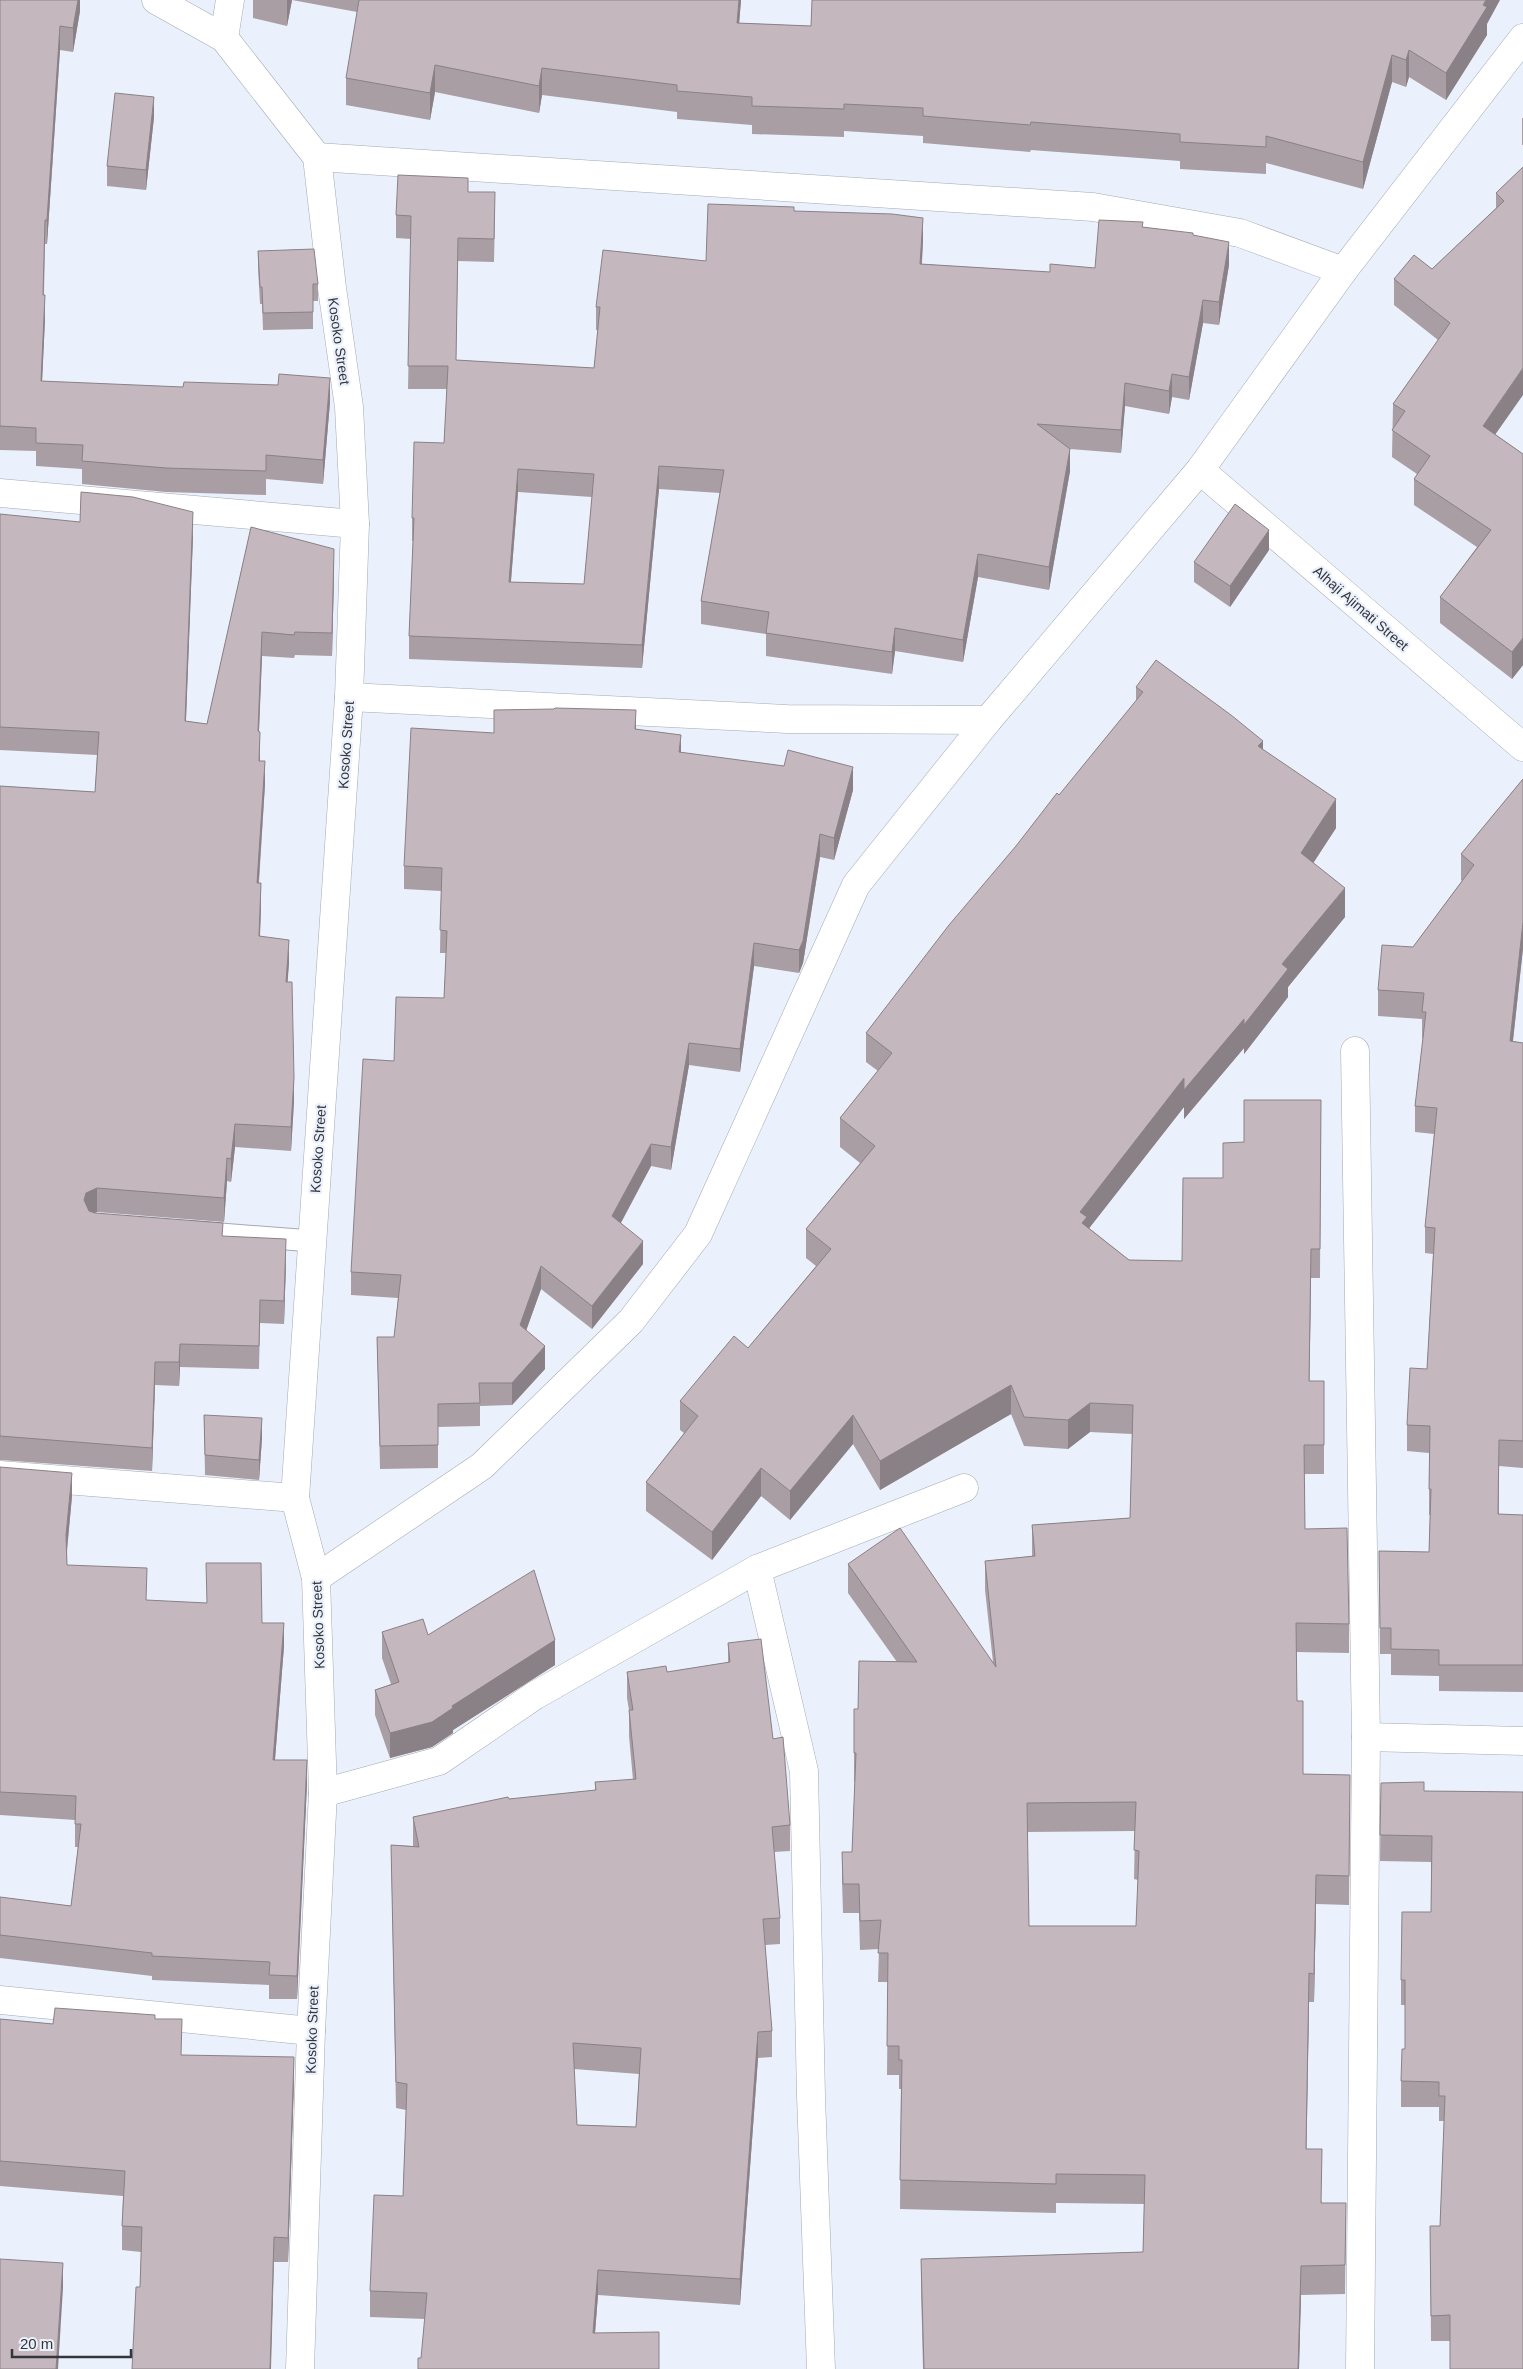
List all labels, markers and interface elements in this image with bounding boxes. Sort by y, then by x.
street label: Kosoko Street [325,296,353,386]
street label: Alhaji Ajimati Street [1310,562,1412,654]
street label: Kosoko Street [335,700,357,789]
street label: Kosoko Street [307,1104,329,1193]
street label: Kosoko Street [308,1581,328,1669]
street label: Kosoko Street [302,1986,322,2074]
scale bar [12,2326,131,2358]
text: 20 m [20,2335,53,2352]

